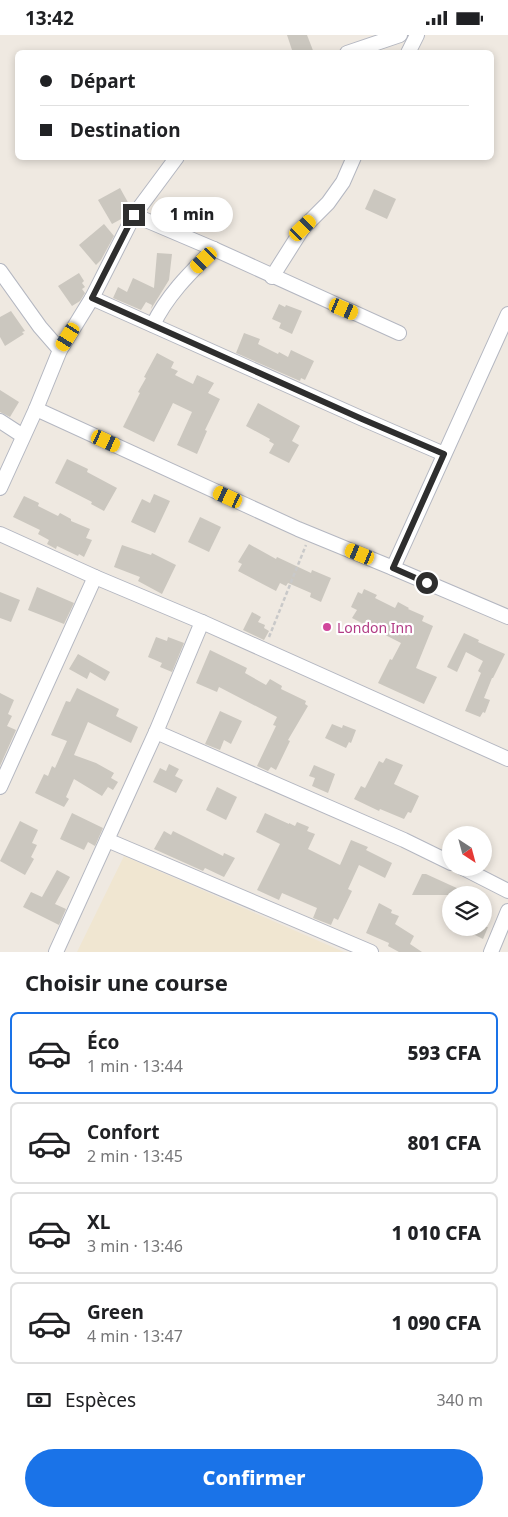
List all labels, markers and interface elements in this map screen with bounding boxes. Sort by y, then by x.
text: 13:42 [25,5,74,31]
text: Départ [70,68,135,94]
text: Destination [70,117,181,143]
callout: 1 min [152,197,234,233]
text: 1 min [170,203,214,225]
route end [123,204,145,226]
car [286,212,319,244]
car [187,244,220,276]
car [327,296,360,322]
car [53,320,82,354]
car [89,428,122,454]
car [211,484,244,510]
car [343,541,376,567]
route start [416,572,438,594]
place label: London Inn [337,618,413,637]
marker: London Inn [321,621,333,633]
north arrow [442,826,492,876]
map controls [442,826,492,936]
button: layers [442,886,492,936]
text: Choisir une course [25,967,228,997]
text: Éco [87,1029,119,1055]
icon: car [27,1031,72,1076]
text: 593 CFA [407,1040,481,1066]
text: 1 min · 13:44 [87,1055,183,1077]
text: Confort [87,1119,159,1145]
icon: car [27,1121,72,1166]
text: 801 CFA [407,1130,481,1156]
text: 2 min · 13:45 [87,1145,183,1167]
text: XL [87,1209,110,1235]
icon: car [27,1211,72,1256]
text: 1 010 CFA [392,1220,481,1246]
text: 3 min · 13:46 [87,1235,183,1257]
text: Green [87,1299,144,1325]
icon: car [27,1301,72,1346]
text: 1 090 CFA [392,1310,481,1336]
text: 4 min · 13:47 [87,1325,183,1347]
icon: cash [25,1386,53,1414]
text: Espèces [65,1387,136,1413]
text: 340 m [436,1389,483,1411]
button: Confirmer [25,1449,483,1507]

